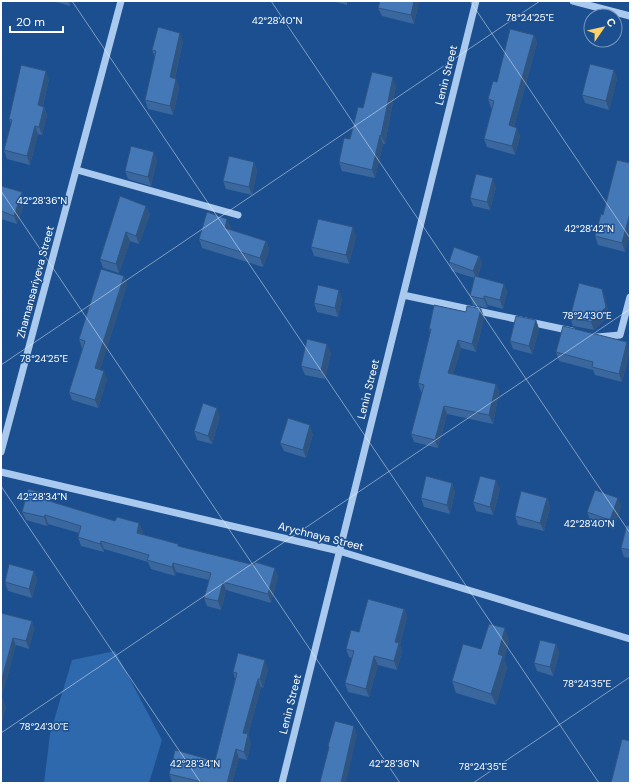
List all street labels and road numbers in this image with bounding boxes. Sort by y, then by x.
street label: Lenin Street [432,44,460,106]
street label: Zhamansariyeva Street [13,224,57,340]
street label: Lenin Street [354,358,382,420]
street label: Arychnaya Street [277,519,365,553]
street label: Lenin Street [276,673,304,735]

